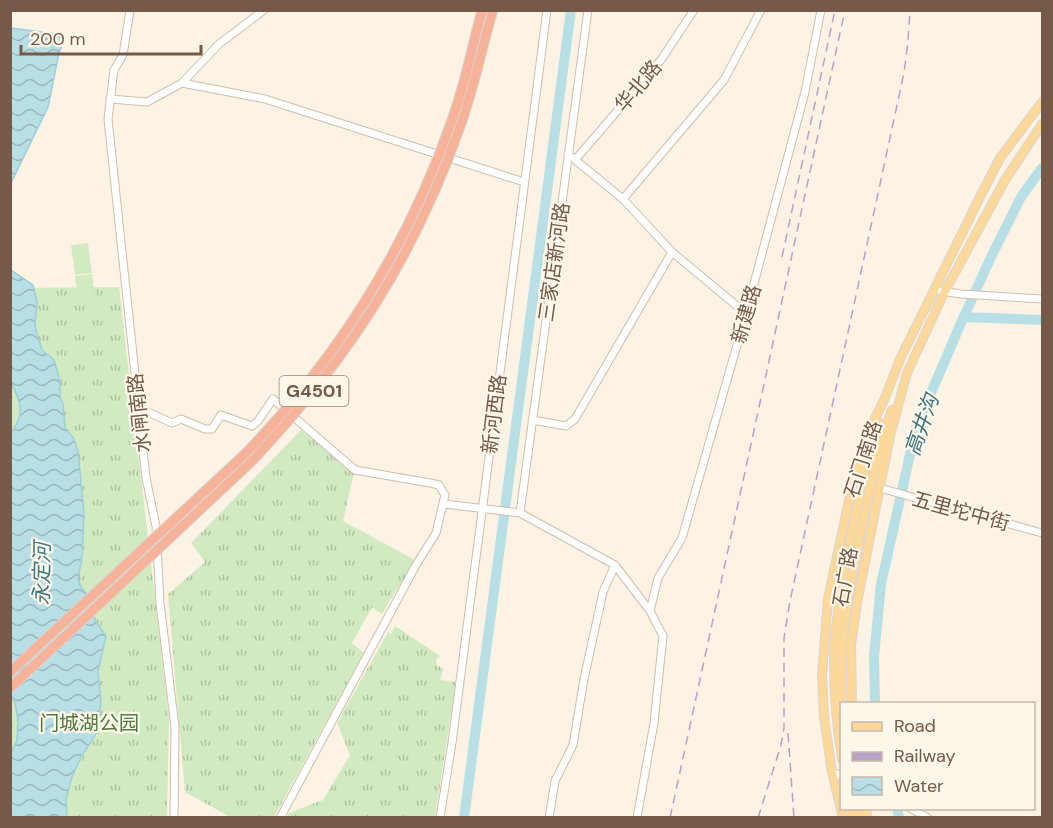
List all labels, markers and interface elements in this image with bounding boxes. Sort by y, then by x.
scale bar [21,18,201,56]
text: 200 m [30,27,86,51]
street label: 华北路 [609,55,667,117]
street label: 三家店新河路 [533,201,575,323]
street label: 新建路 [725,282,767,346]
street label: 水闸南路 [122,372,156,454]
street label: 新河西路 [476,373,512,455]
road number: G4501 [280,376,348,406]
water label: 高井沟 [899,389,946,459]
street label: 石门南路 [838,417,888,501]
street label: 五里坨中街 [909,486,1013,536]
water label: 永定河 [27,538,57,606]
street label: 石广路 [827,545,863,609]
legend [840,702,1035,810]
park label: 门城湖公园 [39,710,139,736]
text: Road [894,714,936,738]
text: Railway [894,744,956,768]
text: Water [894,774,944,798]

